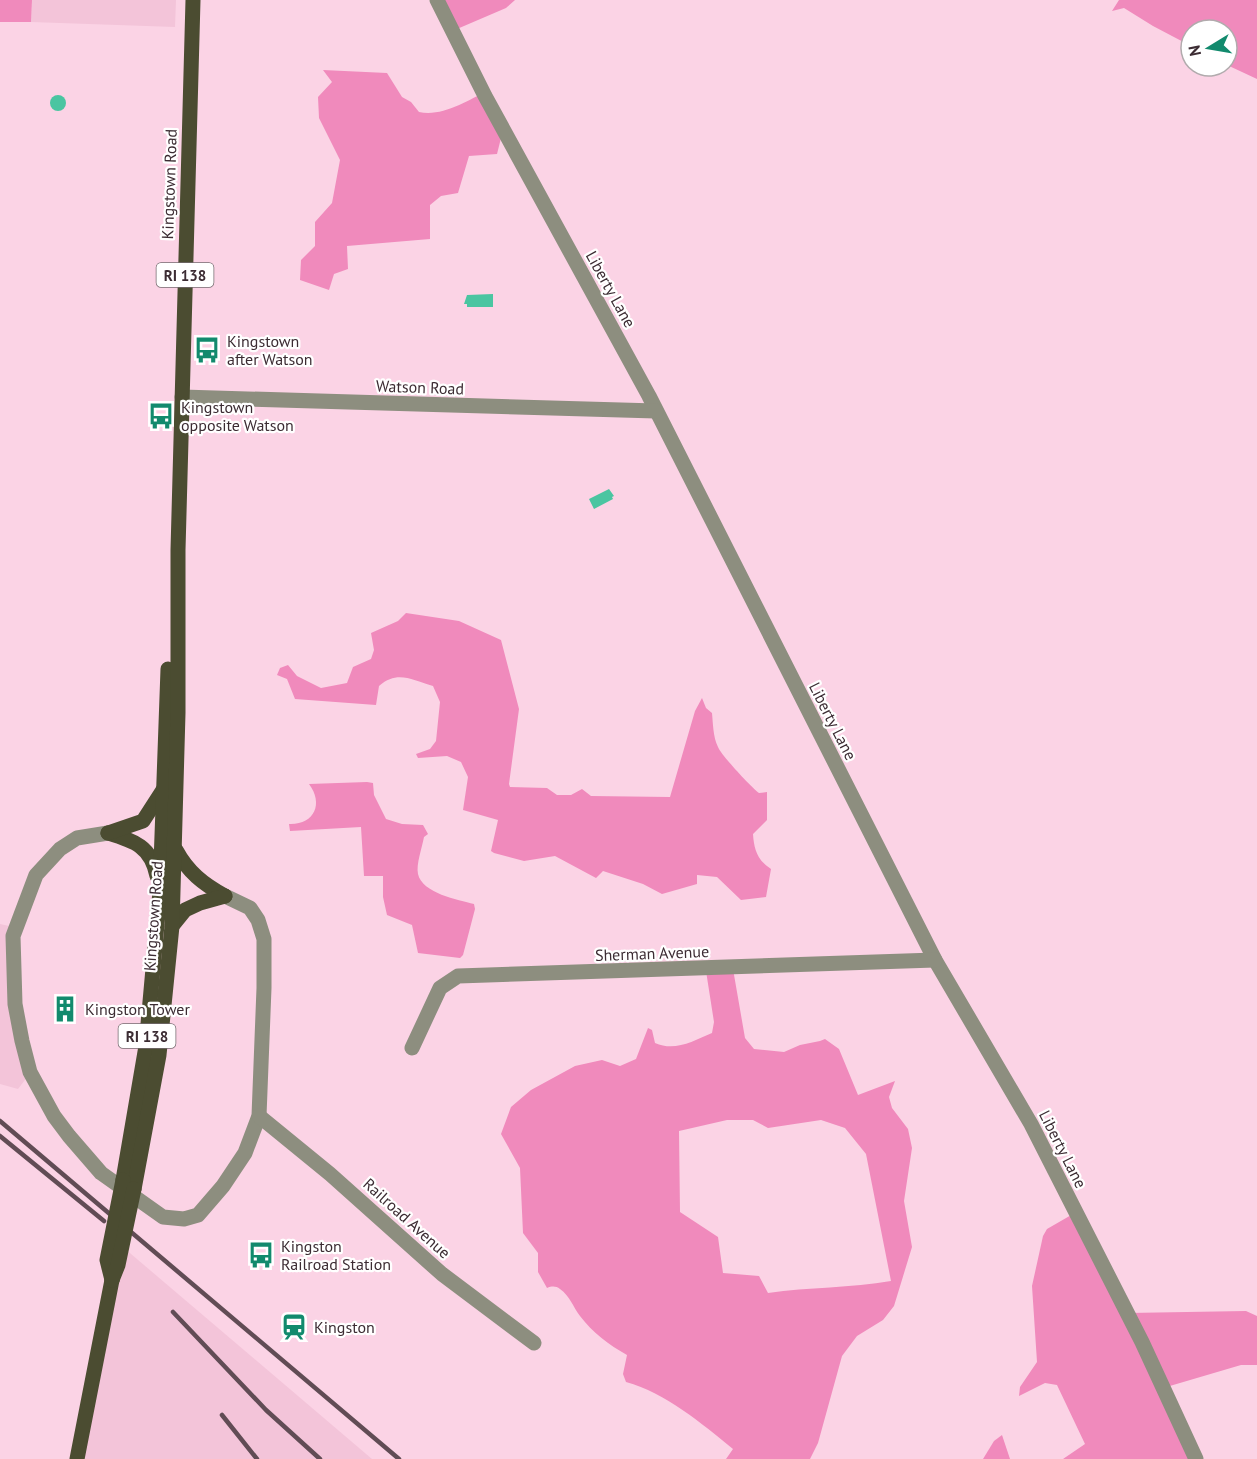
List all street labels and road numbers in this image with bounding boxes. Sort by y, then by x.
street label: Kingstown Road [157,128,181,240]
street label: Liberty Lane [582,247,640,331]
road number: RI 138 [156,263,213,287]
street label: Watson Road [376,375,464,399]
street label: Liberty Lane [805,679,861,763]
street label: Kingstown Road [139,860,167,972]
street label: Sherman Avenue [595,941,709,965]
road number: RI 138 [118,1024,176,1048]
street label: Liberty Lane [1035,1107,1091,1191]
street label: Railroad Avenue [359,1174,455,1262]

